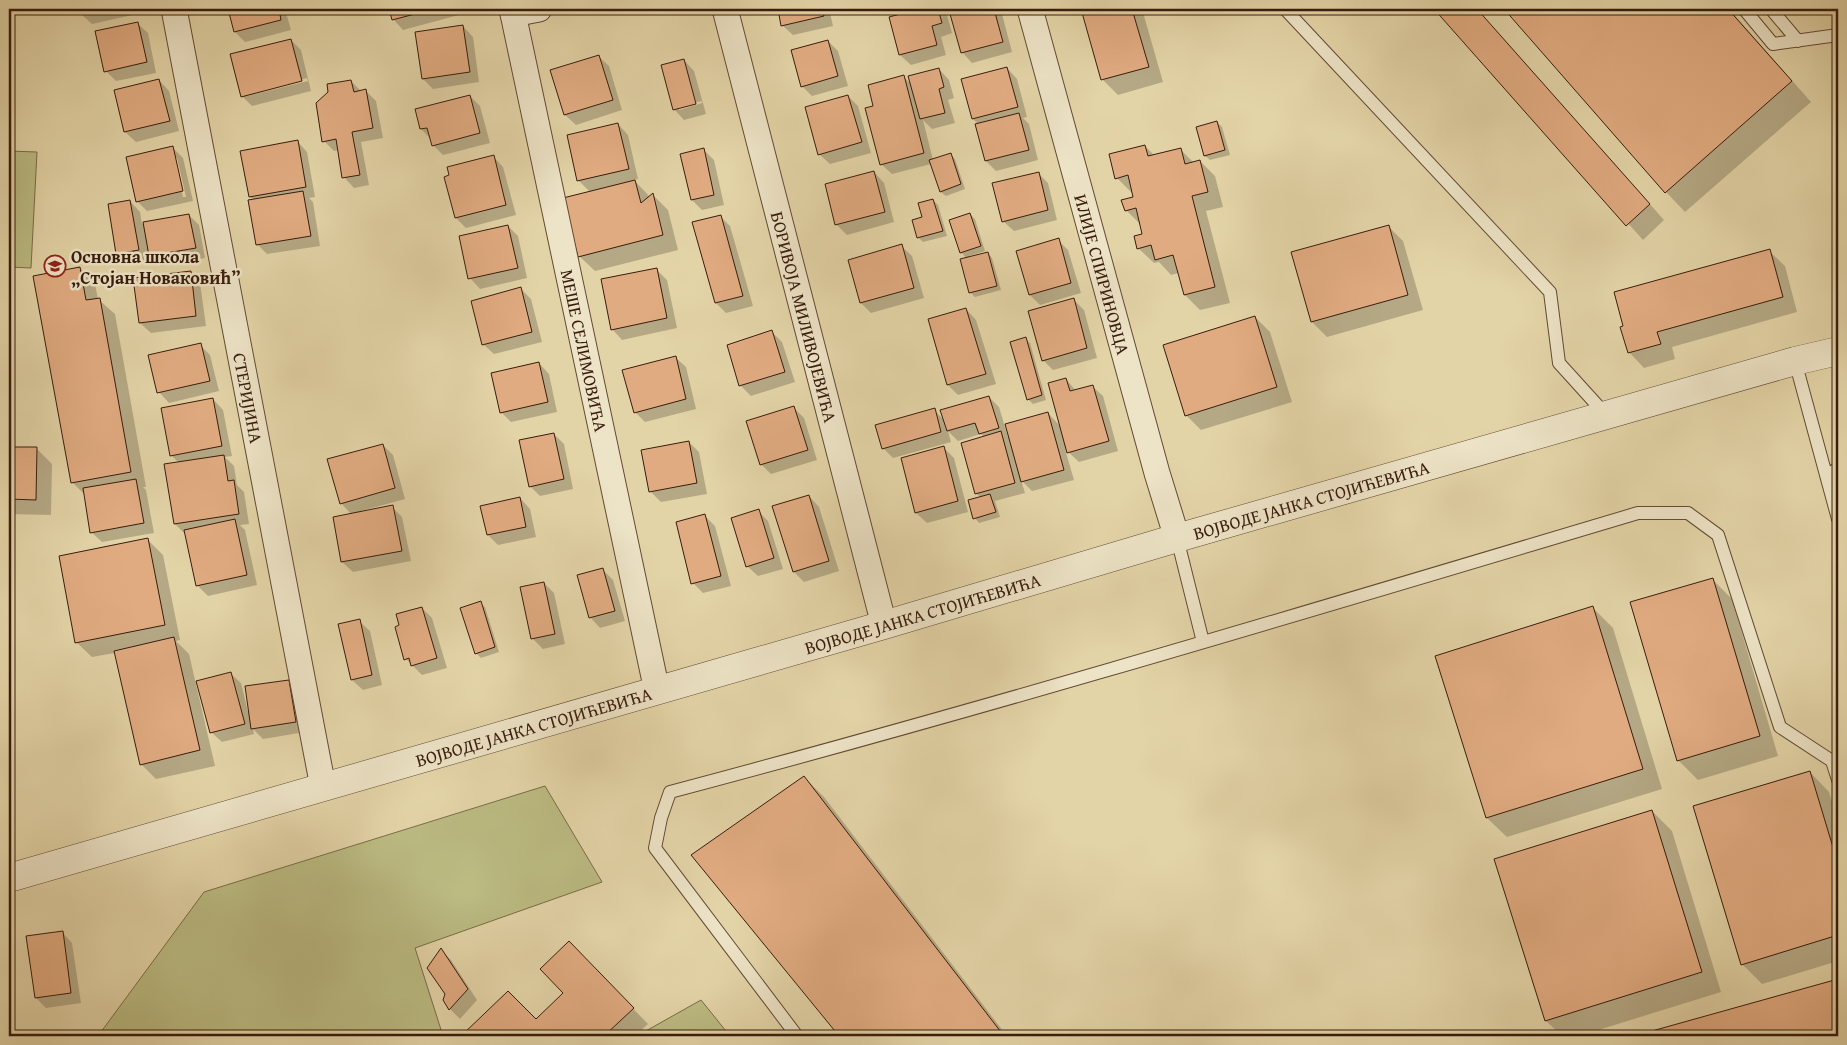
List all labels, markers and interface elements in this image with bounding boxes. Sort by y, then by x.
street label: ИЛИЈЕ СПИРИНОВЦА [1068,191,1137,358]
street label: БОРИВОЈА МИЛИВОЈЕВИЋА [764,208,845,425]
place label: Основна школа „Стојан Новаковић” [71,243,241,291]
school or university icon: Основна школа „Стојан Новаковић” [43,254,67,278]
street label: МЕШЕ СЕЛИМОВИЋА [554,267,615,434]
street label: СТЕРИЈИНА [227,350,270,445]
street label: ВОЈВОДЕ ЈАНКА СТОЈИЋЕВИЋА [1190,453,1432,546]
street label: ВОЈВОДЕ ЈАНКА СТОЈИЋЕВИЋА [801,566,1044,661]
street label: ВОЈВОДЕ ЈАНКА СТОЈИЋЕВИЋА [412,679,655,773]

